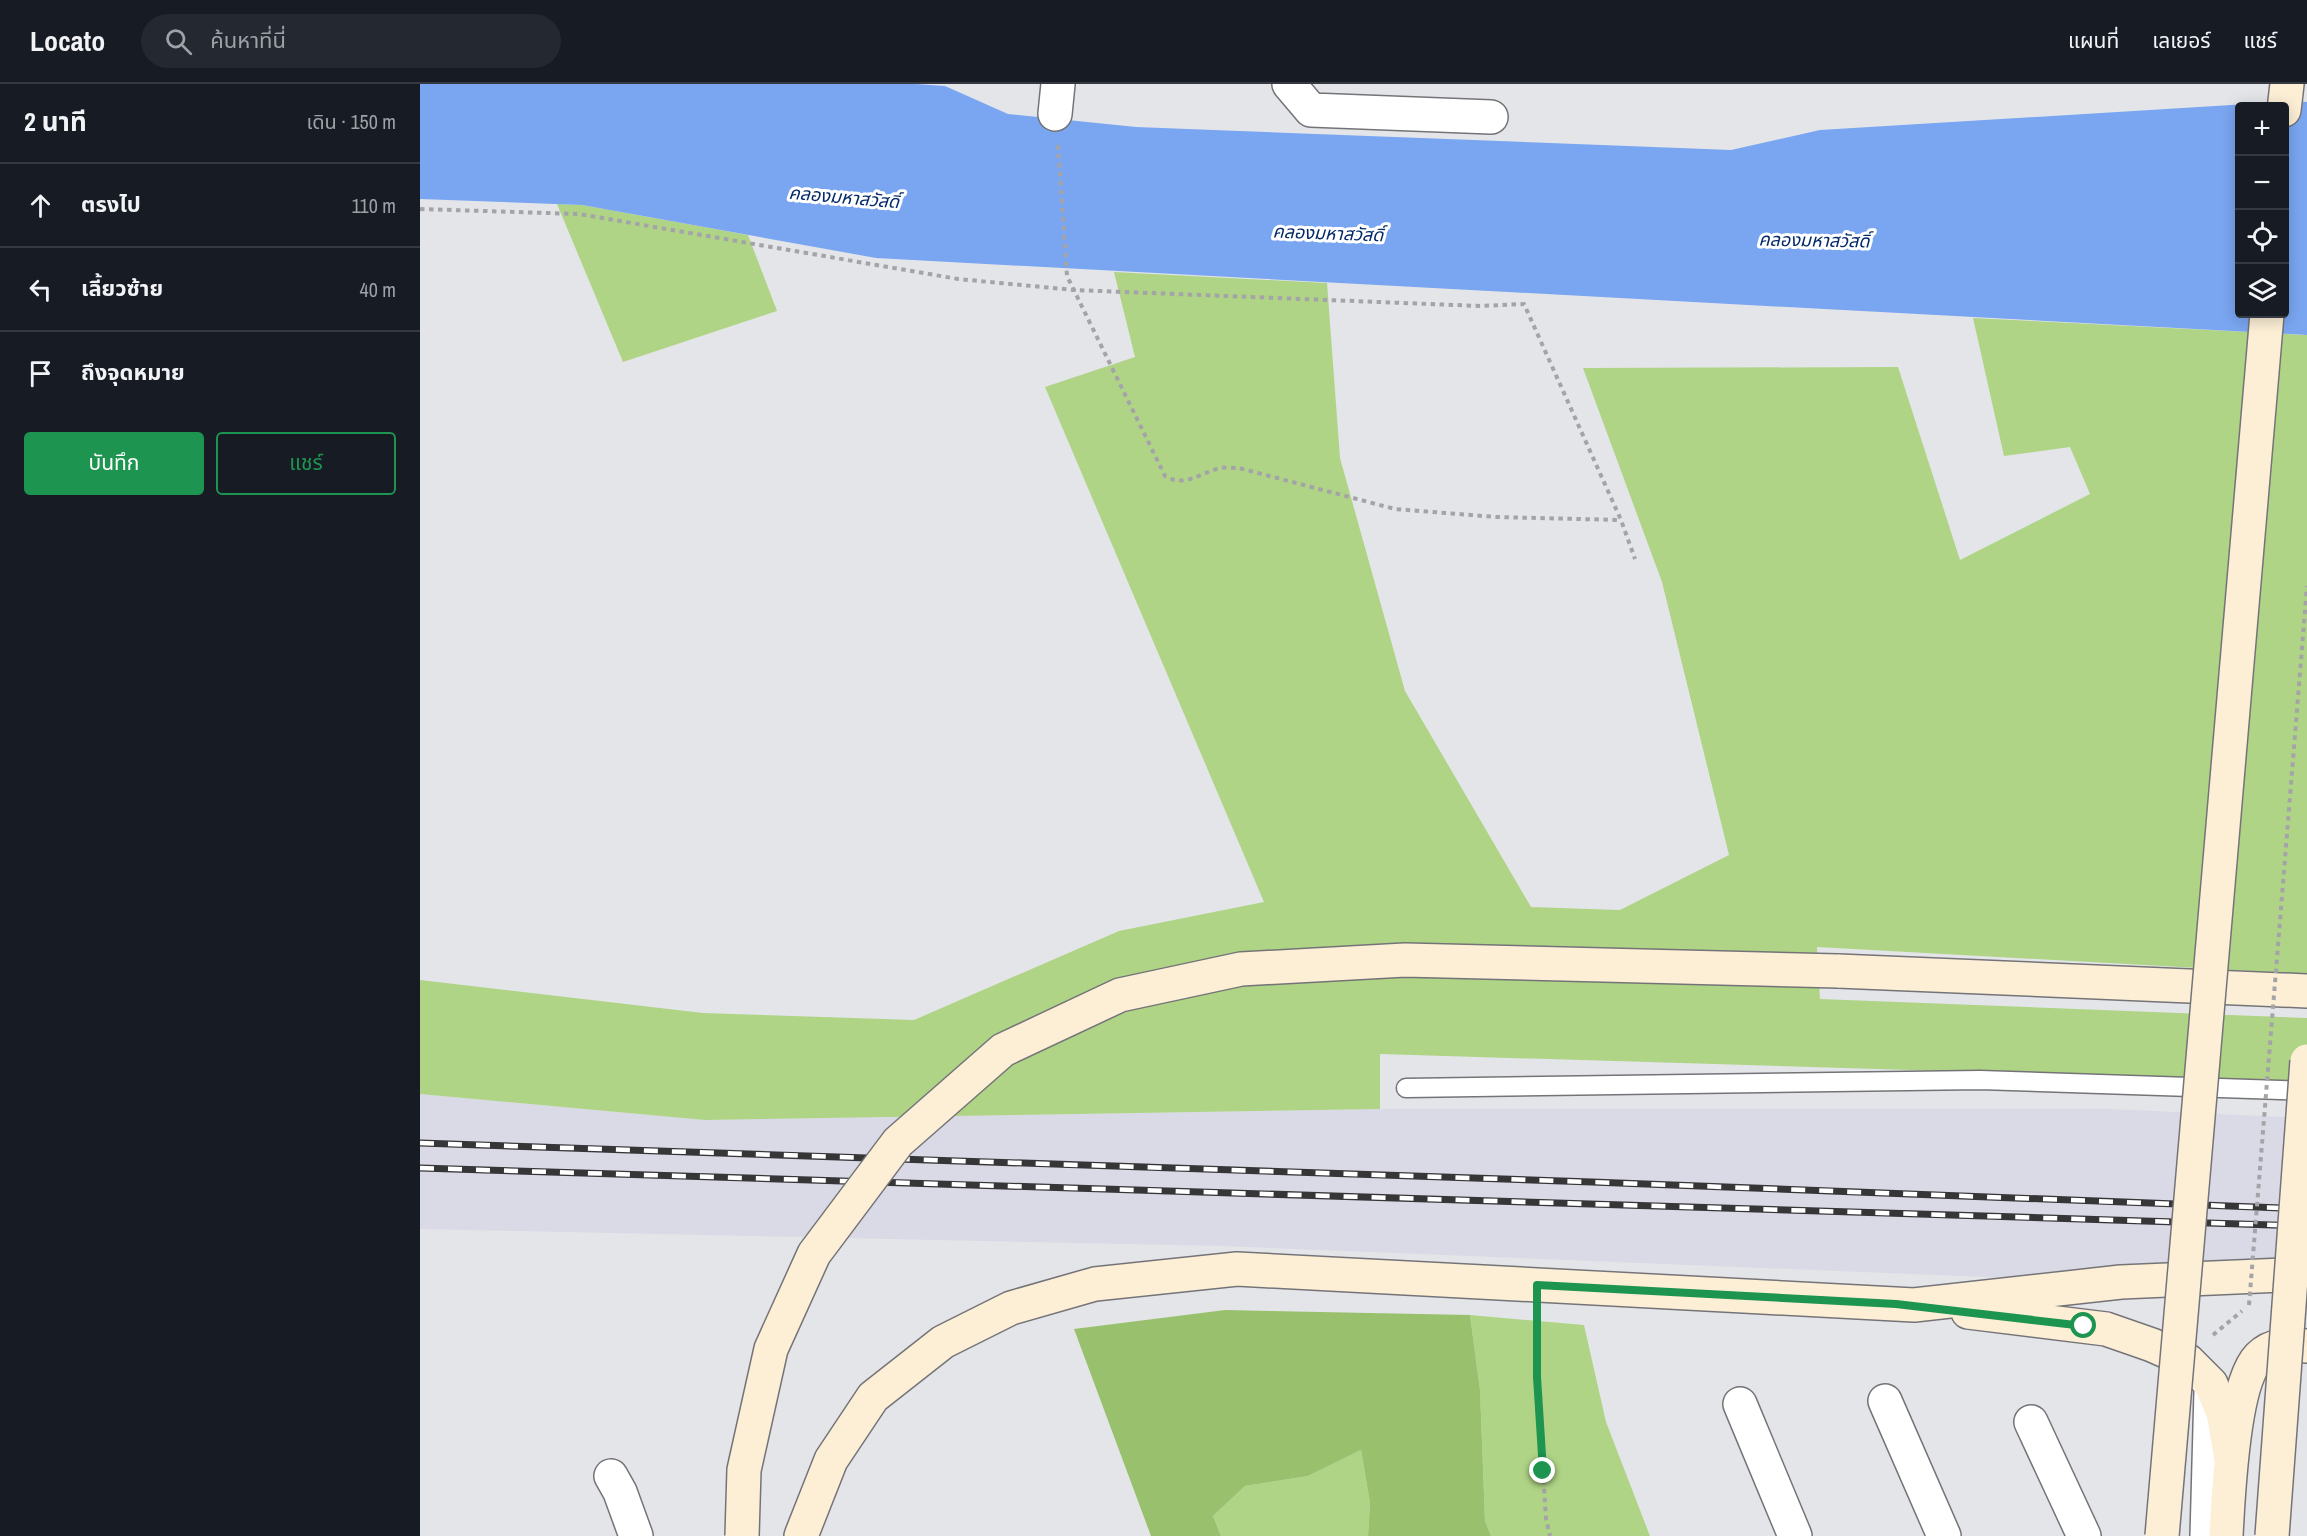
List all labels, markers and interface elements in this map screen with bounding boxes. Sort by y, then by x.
search box [141,14,561,68]
text: Locato [30,22,105,60]
icon: search [162,25,195,58]
text: ค้นหาที่นี่ [210,25,286,55]
text: แผนที่ [2068,26,2119,55]
text: เลเยอร์ [2152,26,2211,55]
text: แชร์ [2244,26,2277,55]
map controls [2235,102,2289,318]
button: + [2235,102,2289,156]
text: 2 นาที [24,104,87,139]
text: เดิน · 150 m [306,108,396,135]
button: − [2235,156,2289,210]
water label: คลองมหาสวัสดิ์ [788,180,905,215]
icon: ahead [24,189,57,222]
text: ตรงไป [81,189,141,219]
text: 110 m [352,192,396,219]
button: locate [2235,210,2289,264]
water label: คลองมหาสวัสดิ์ [1272,219,1389,248]
water label: คลองมหาสวัสดิ์ [1758,227,1875,254]
button: layers [2235,264,2289,318]
icon: left [24,273,57,306]
text: เลี้ยวซ้าย [81,273,163,303]
text: 40 m [360,276,396,303]
icon: arrive [24,357,57,390]
text: ถึงจุดหมาย [81,357,185,387]
button: บันทึก [24,432,204,495]
button: แชร์ [216,432,396,495]
route start [2070,1312,2096,1338]
route end [1529,1457,1555,1483]

